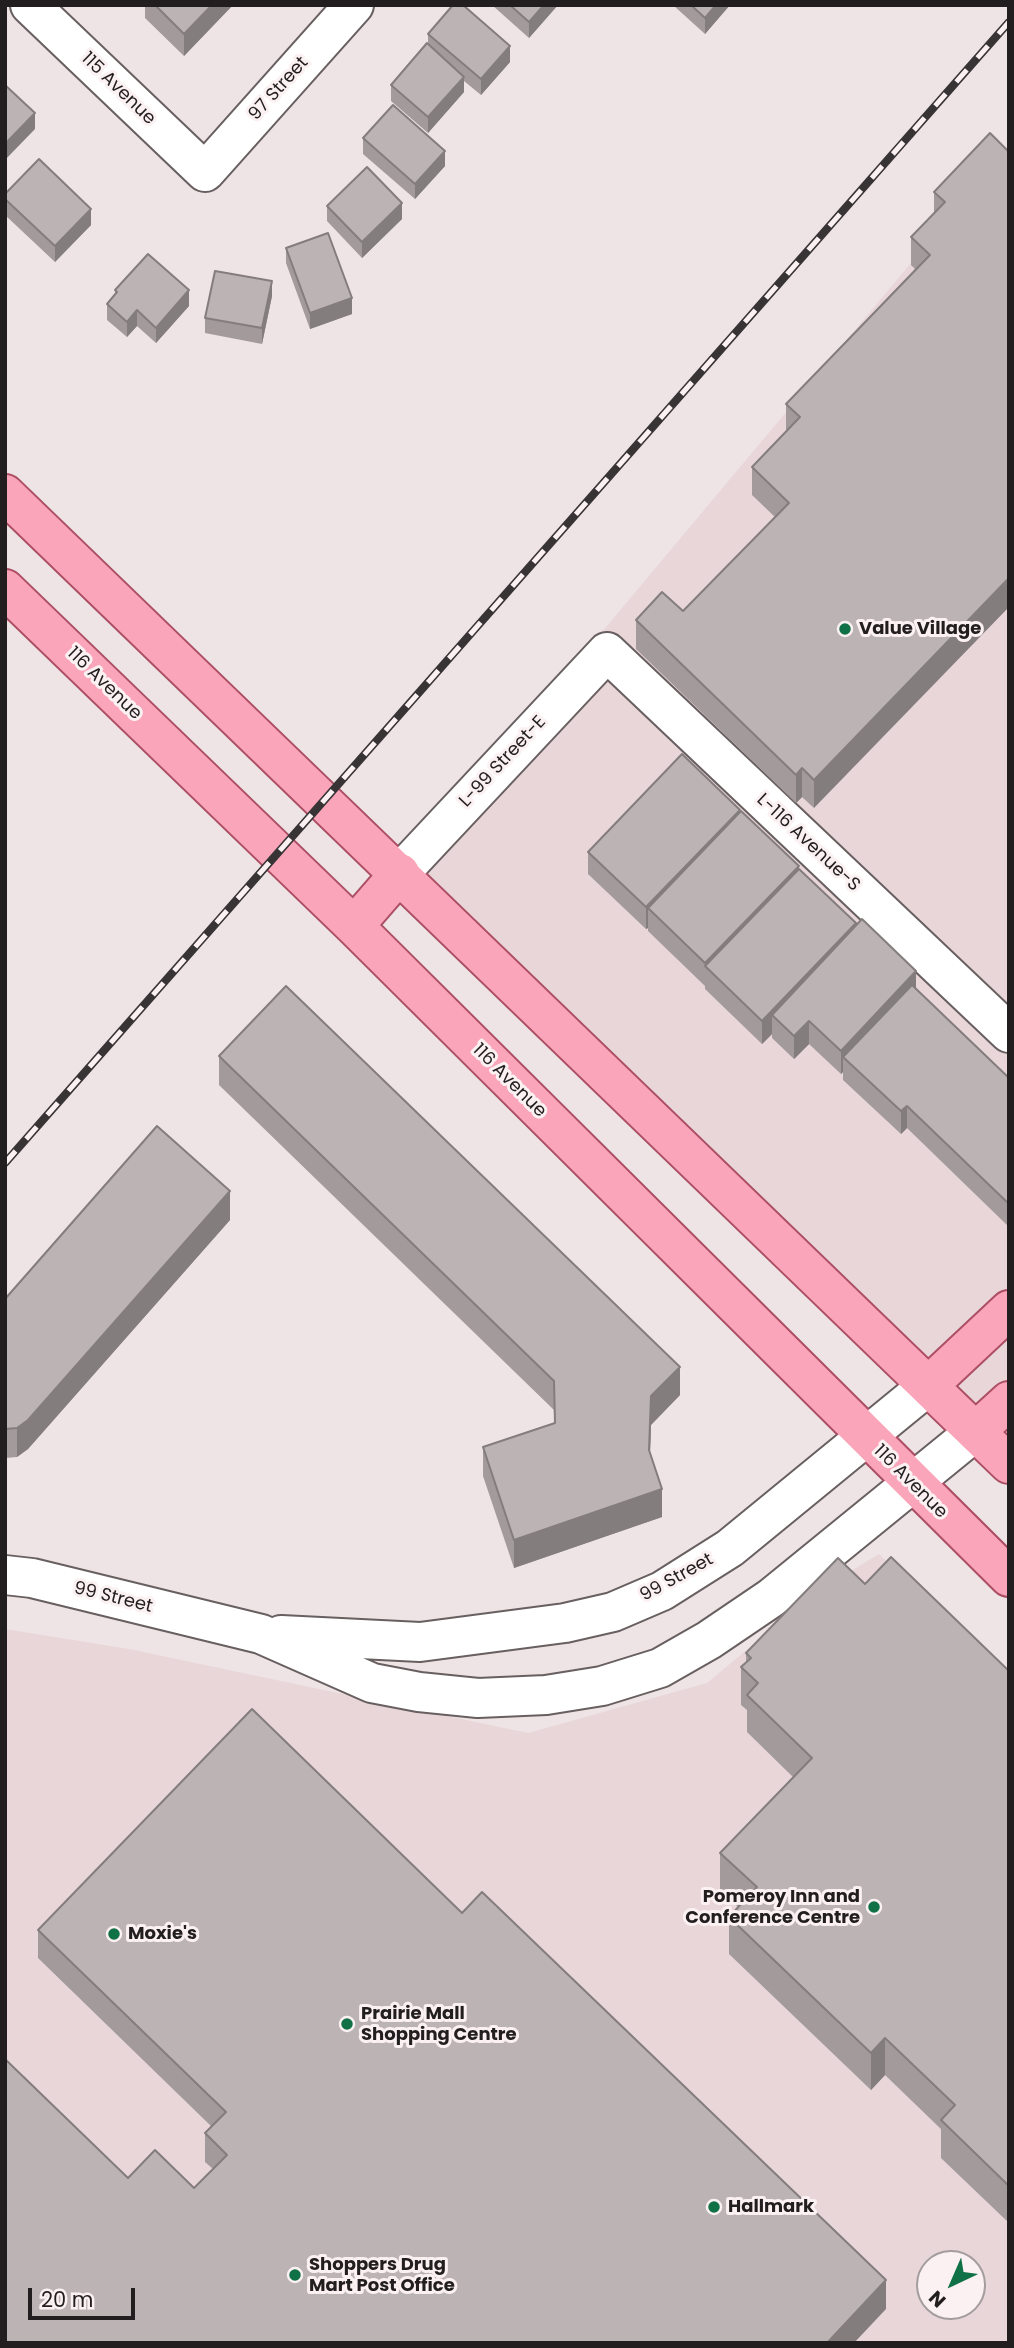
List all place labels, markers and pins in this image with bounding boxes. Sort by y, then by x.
place label: Value Village [859,618,981,640]
marker: Value Village [837,621,853,637]
place label: Pomeroy Inn and Conference Centre [685,1886,860,1928]
marker: Pomeroy Inn and Conference Centre [866,1899,882,1915]
place label: Moxie's [128,1923,197,1945]
marker: Moxie's [106,1926,122,1942]
place label: Prairie Mall Shopping Centre [361,2003,517,2046]
marker: Prairie Mall Shopping Centre [339,2016,355,2032]
place label: Hallmark [728,2196,814,2218]
marker: Hallmark [706,2199,722,2215]
place label: Shoppers Drug Mart Post Office [309,2254,455,2296]
marker: Shoppers Drug Mart Post Office [287,2267,303,2283]

